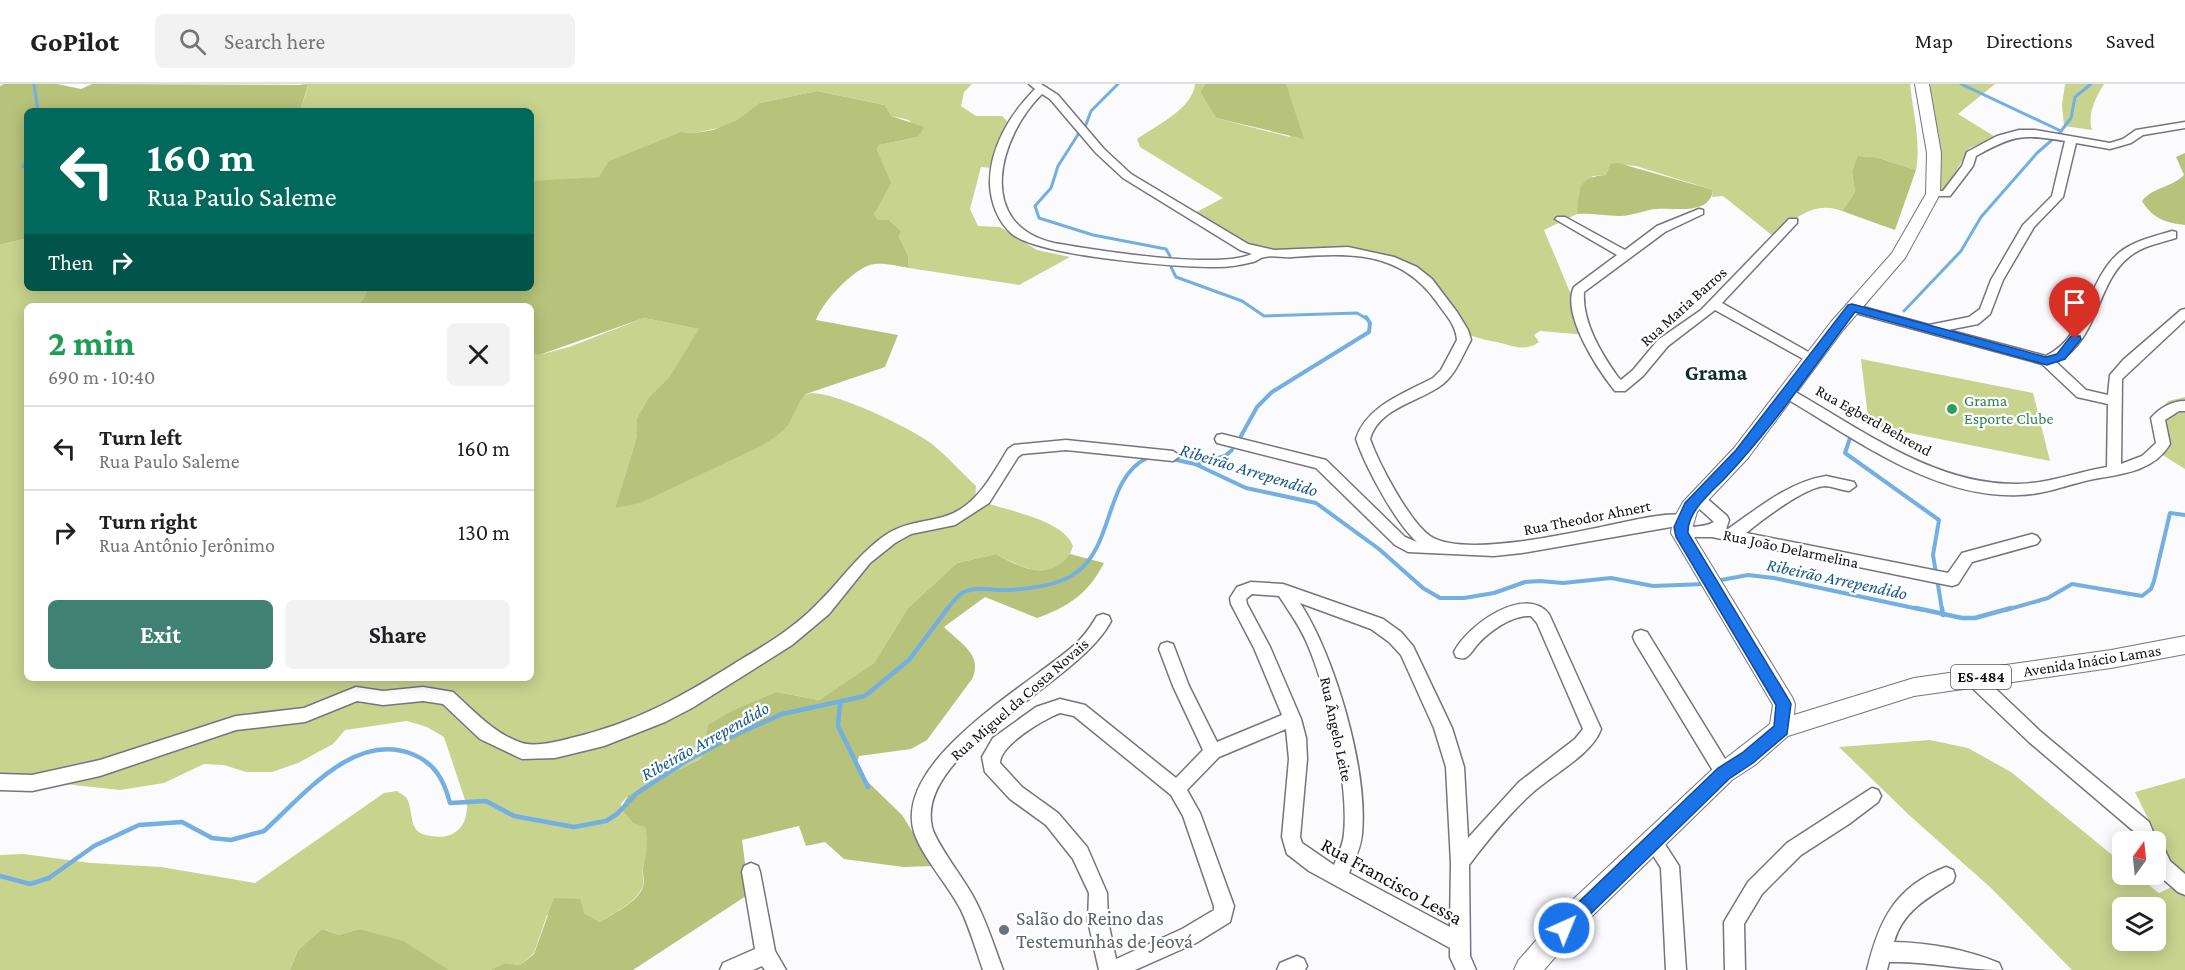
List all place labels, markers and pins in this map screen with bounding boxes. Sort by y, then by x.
pin [2049,277,2100,339]
place label: Grama Esporte Clube [1964,392,2054,428]
marker: Grama Esporte Clube [1945,402,1959,416]
place label: Salão do Reino das Testemunhas de Jeová [1016,907,1193,953]
marker: Salão do Reino das Testemunhas de Jeová [997,923,1011,937]

